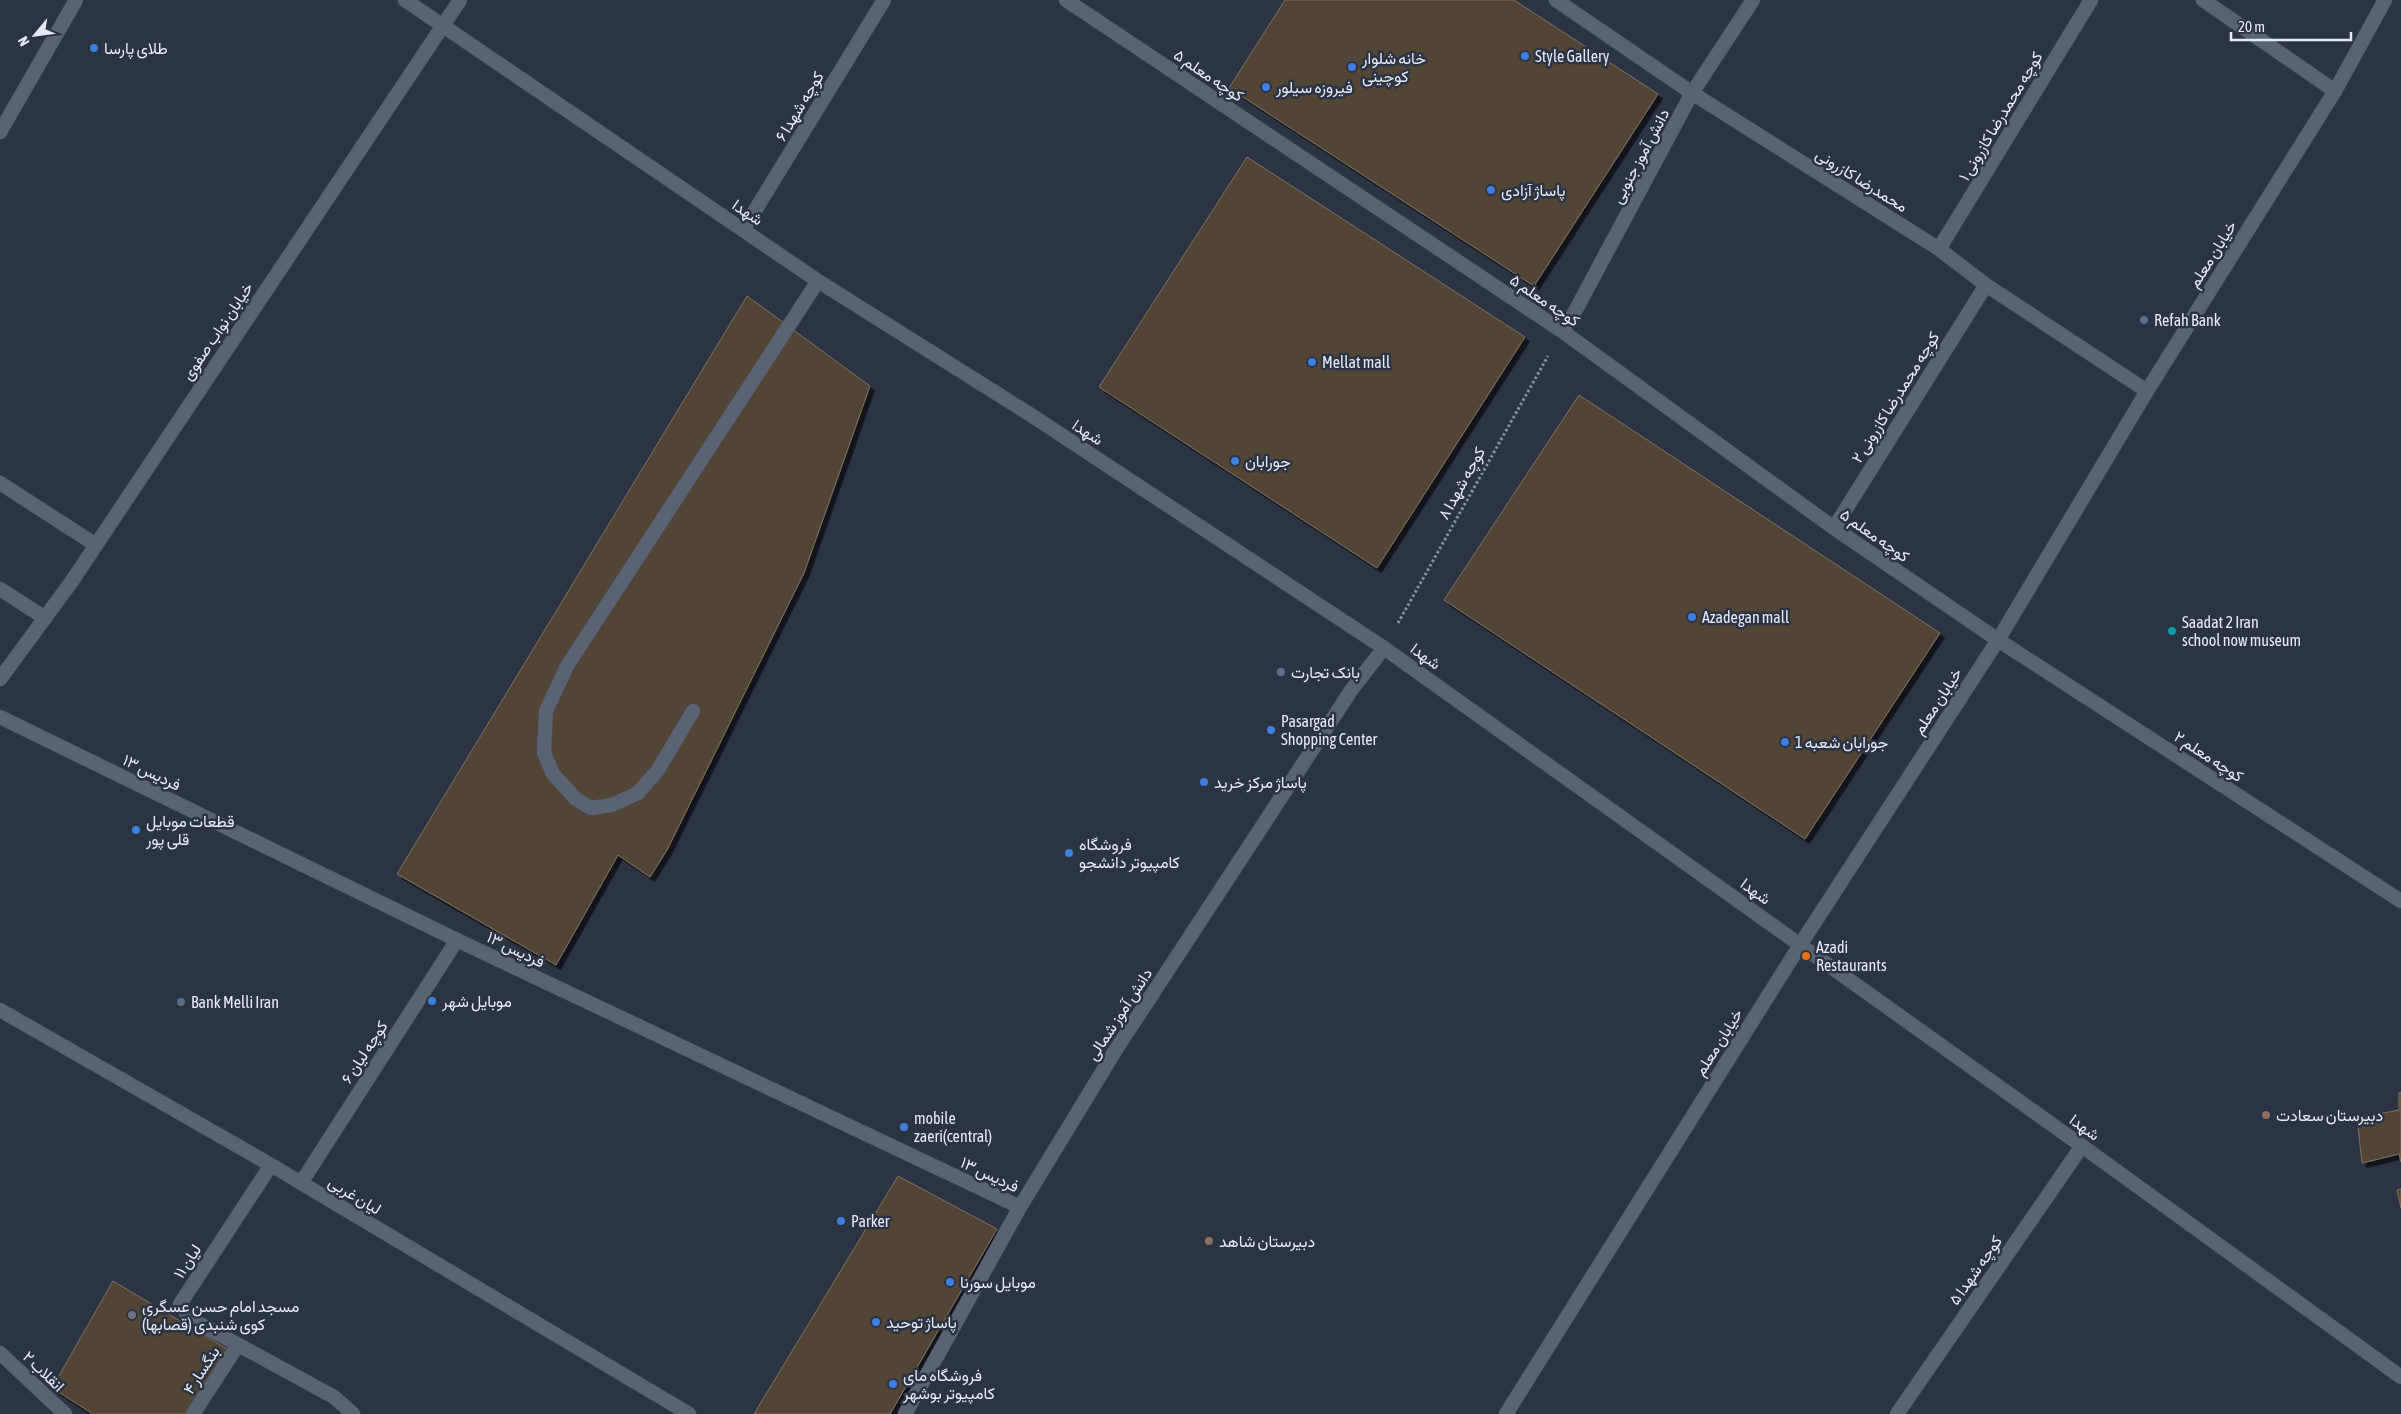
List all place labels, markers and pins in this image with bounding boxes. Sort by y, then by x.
place label: طلای پارسا [104,39,168,60]
marker: طلای پارسا [88,42,100,54]
place label: Style Gallery [1535,47,1610,66]
place label: خانه شلوار کوچینی [1361,49,1426,88]
marker: Style Gallery [1519,50,1531,62]
marker: خانه شلوار کوچینی [1346,61,1358,73]
place label: فیروزه سیلور [1275,78,1353,98]
marker: فیروزه سیلور [1260,81,1272,93]
place label: پاساژ آزادی [1501,181,1565,202]
marker: پاساژ آزادی [1485,184,1497,196]
place label: Refah Bank [2154,311,2221,329]
marker: Refah Bank [2138,314,2150,326]
place label: Mellat mall [1322,353,1391,371]
marker: Mellat mall [1306,356,1318,368]
place label: جورابان [1245,452,1291,472]
marker: جورابان [1229,455,1241,467]
place label: Azadegan mall [1702,608,1790,627]
marker: Azadegan mall [1686,611,1698,623]
place label: Saadat 2 Iran school now museum [2182,613,2301,649]
marker: Saadat 2 Iran school now museum [2166,625,2178,637]
place label: بانک تجارت [1291,663,1360,683]
marker: بانک تجارت [1275,666,1287,678]
place label: Pasargad Shopping Center [1281,712,1378,749]
marker: Pasargad Shopping Center [1265,724,1277,736]
place label: جورابان شعبه 1 [1795,733,1888,753]
marker: جورابان شعبه 1 [1779,736,1791,748]
place label: پاساژ مرکز خرید [1214,773,1307,794]
marker: پاساژ مرکز خرید [1198,776,1210,788]
place label: قطعات موبایل قلی پور [145,812,234,851]
marker: قطعات موبایل قلی پور [130,824,142,836]
place label: فروشگاه کامپیوتر دانشجو [1079,835,1180,874]
marker: فروشگاه کامپیوتر دانشجو [1063,847,1075,859]
place label: Azadi Restaurants [1816,938,1887,974]
marker: Azadi Restaurants [1800,950,1812,962]
place label: موبایل شهر [441,992,512,1012]
place label: Bank Melli Iran [191,993,279,1011]
marker: موبایل شهر [426,995,438,1007]
marker: Bank Melli Iran [175,996,187,1008]
place label: دبیرستان سعادت [2276,1106,2383,1126]
place label: mobile zaeri(central) [914,1109,992,1146]
marker: دبیرستان سعادت [2260,1109,2272,1121]
marker: mobile zaeri(central) [898,1121,910,1133]
place label: Parker [851,1212,890,1230]
marker: Parker [835,1215,847,1227]
place label: دبیرستان شاهد [1219,1232,1315,1252]
marker: دبیرستان شاهد [1203,1235,1215,1247]
place label: موبایل سورنا [960,1273,1036,1293]
marker: موبایل سورنا [944,1276,956,1288]
place label: مسجد امام حسن عسگری کوی شنبدی (قصابها) [142,1297,299,1335]
marker: مسجد امام حسن عسگری کوی شنبدی (قصابها) [126,1309,138,1321]
place label: پاساژ توحید [886,1313,957,1334]
marker: پاساژ توحید [870,1316,882,1328]
place label: فروشگاه مای کامپیوتر بوشهر [902,1366,995,1405]
marker: فروشگاه مای کامپیوتر بوشهر [887,1378,899,1390]

